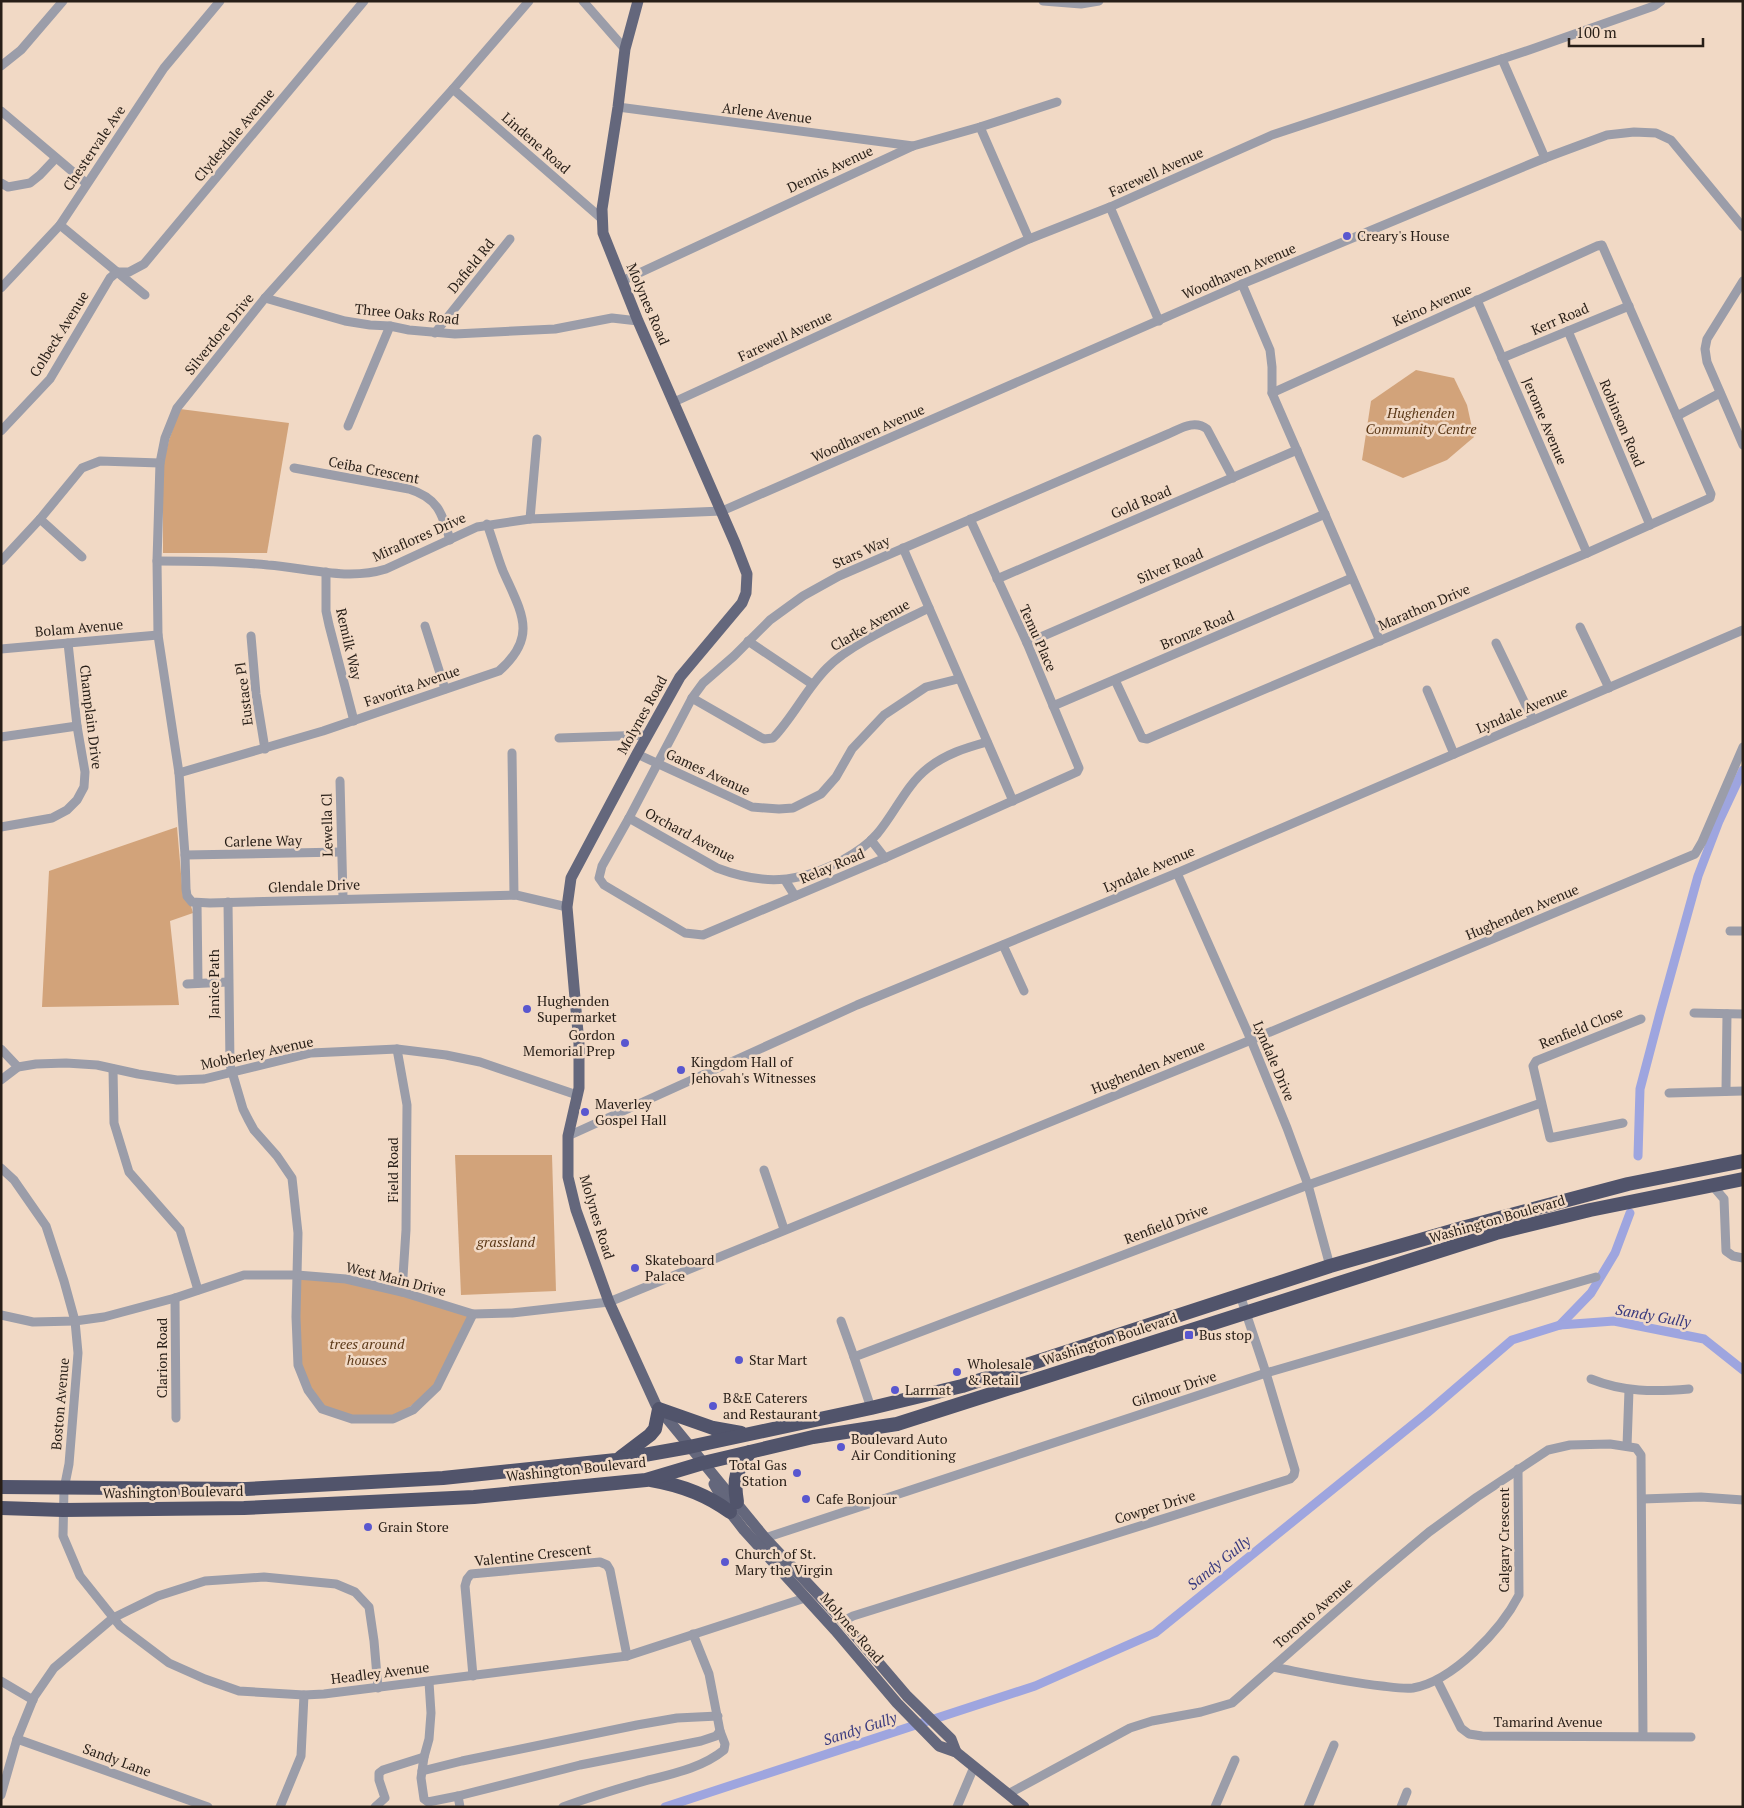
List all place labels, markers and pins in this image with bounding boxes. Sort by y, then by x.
place label: Creary's House [1357,226,1449,245]
marker: Creary's House [1341,230,1353,242]
place label: Hughenden Supermarket [537,991,618,1026]
marker: Hughenden Supermarket [521,1003,533,1015]
place label: Gordon Memorial Prep [523,1025,616,1060]
marker: Gordon Memorial Prep [619,1037,631,1049]
place label: Kingdom Hall of Jehovah's Witnesses [691,1052,816,1087]
marker: Kingdom Hall of Jehovah's Witnesses [675,1064,687,1076]
place label: Maverley Gospel Hall [595,1094,667,1129]
marker: Maverley Gospel Hall [579,1106,591,1118]
place label: Skateboard Palace [645,1250,715,1285]
marker: Skateboard Palace [629,1262,641,1274]
place label: Bus stop [1199,1325,1252,1344]
marker: Bus stop [1183,1329,1195,1341]
place label: Star Mart [749,1350,808,1369]
marker: Star Mart [733,1354,745,1366]
place label: Wholesale & Retail [967,1354,1032,1389]
marker: Wholesale & Retail [951,1366,963,1378]
place label: Larrnat [905,1380,952,1399]
marker: Larrnat [889,1384,901,1396]
place label: B&E Caterers and Restaurant [723,1388,818,1423]
marker: B&E Caterers and Restaurant [707,1400,719,1412]
place label: Boulevard Auto Air Conditioning [851,1429,956,1464]
marker: Boulevard Auto Air Conditioning [835,1441,847,1453]
place label: Total Gas Station [729,1455,788,1490]
marker: Total Gas Station [791,1467,803,1479]
place label: Cafe Bonjour [816,1489,898,1508]
marker: Cafe Bonjour [800,1493,812,1505]
place label: Grain Store [378,1517,449,1536]
marker: Grain Store [362,1521,374,1533]
place label: Church of St. Mary the Virgin [735,1544,833,1579]
marker: Church of St. Mary the Virgin [719,1556,731,1568]

